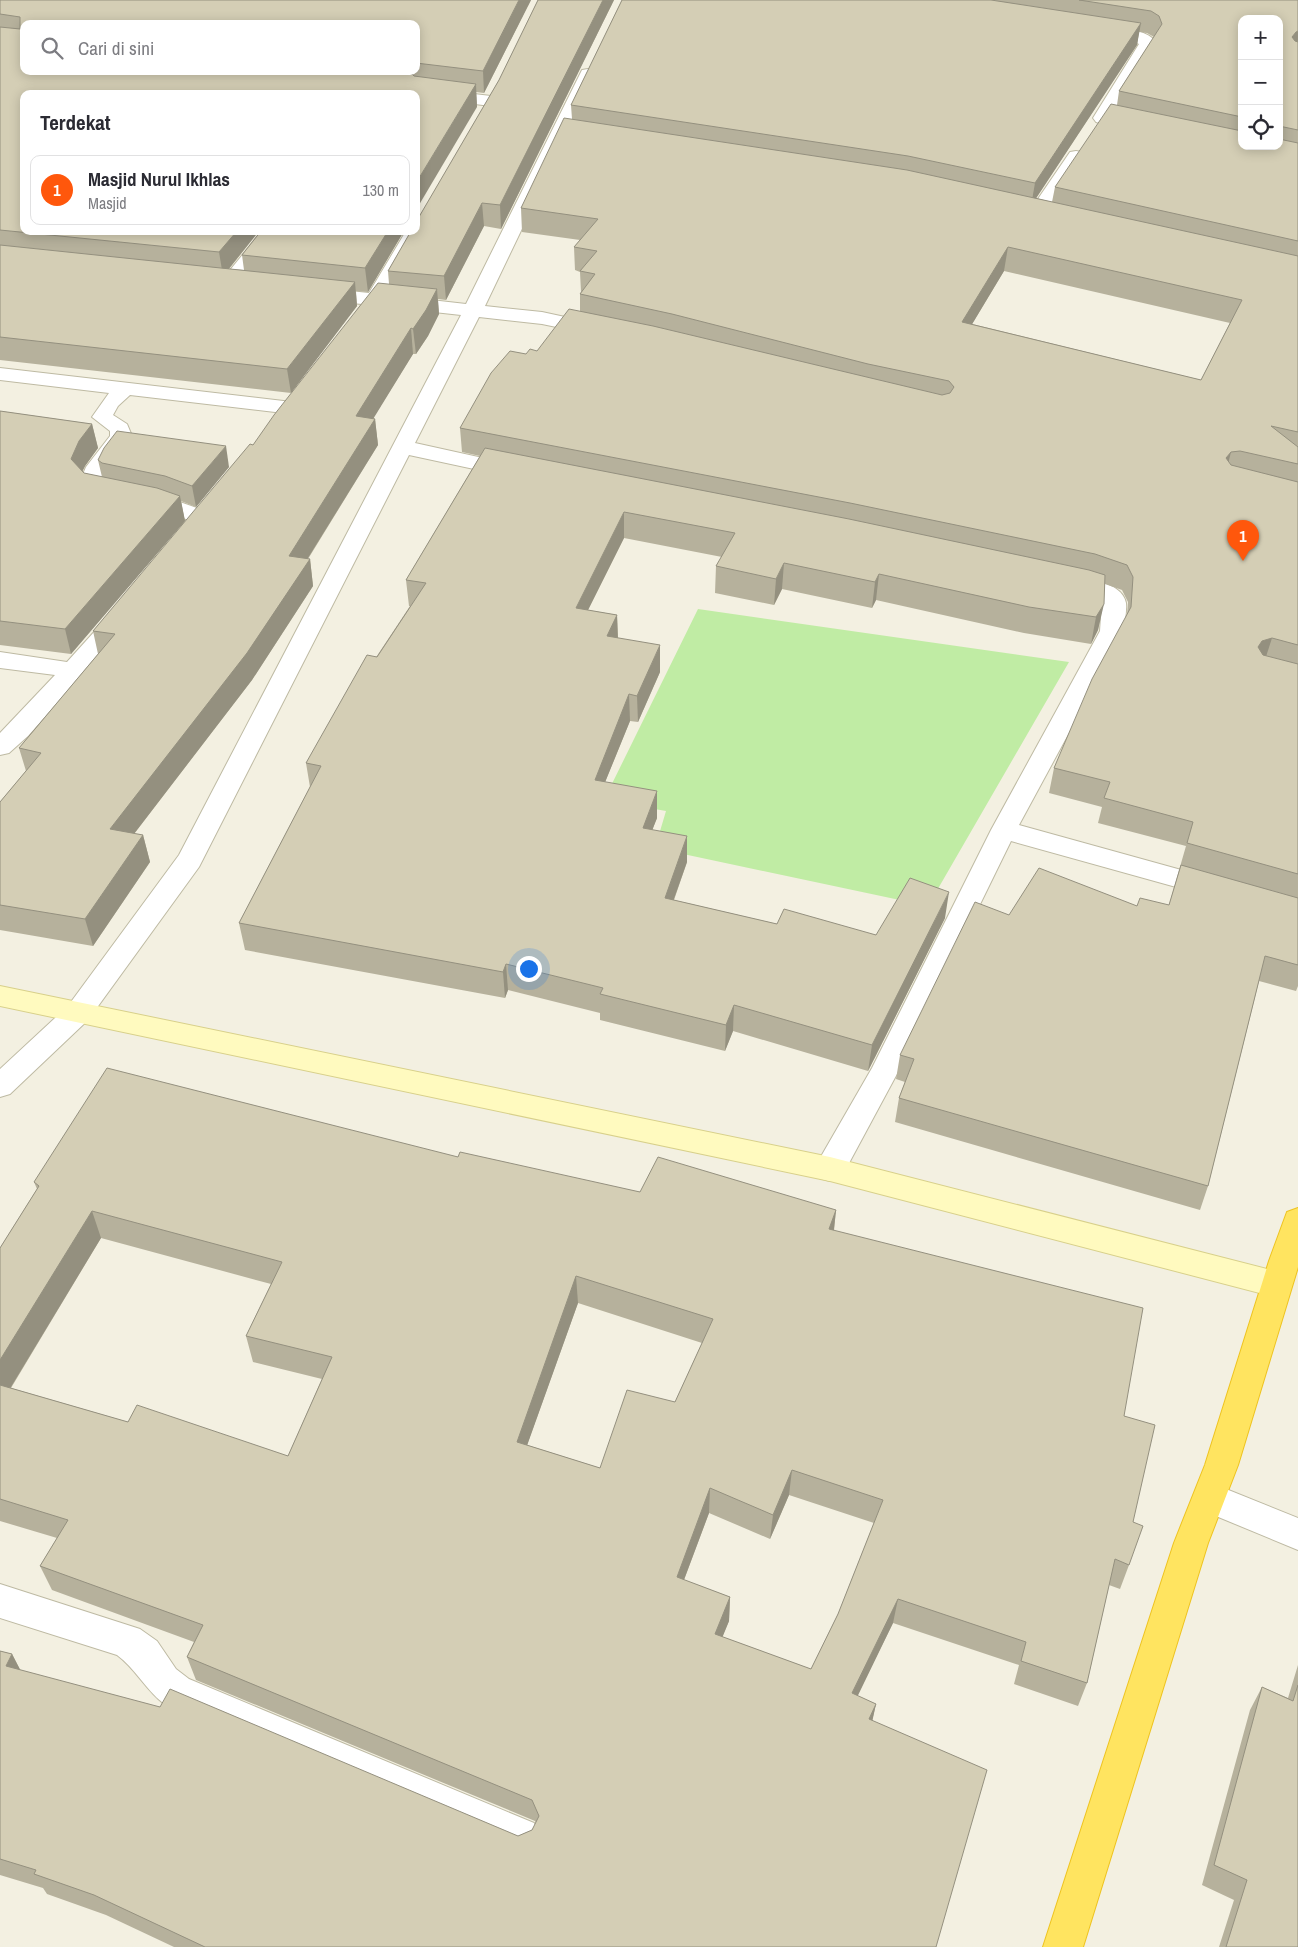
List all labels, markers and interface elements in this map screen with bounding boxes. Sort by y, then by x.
map controls [1238,15,1283,150]
button: + [1238,15,1283,60]
search box [20,20,420,75]
icon: search [38,34,66,62]
text: Cari di sini [78,35,154,61]
button: − [1238,60,1283,105]
button: locate [1238,105,1283,150]
text: Terdekat [40,108,111,137]
text: Masjid Nurul Ikhlas [88,166,230,192]
text: 1 [53,179,61,201]
text: 130 m [363,179,399,201]
text: Masjid [88,192,127,214]
pin: 1 [1227,520,1259,561]
your location [516,956,542,982]

